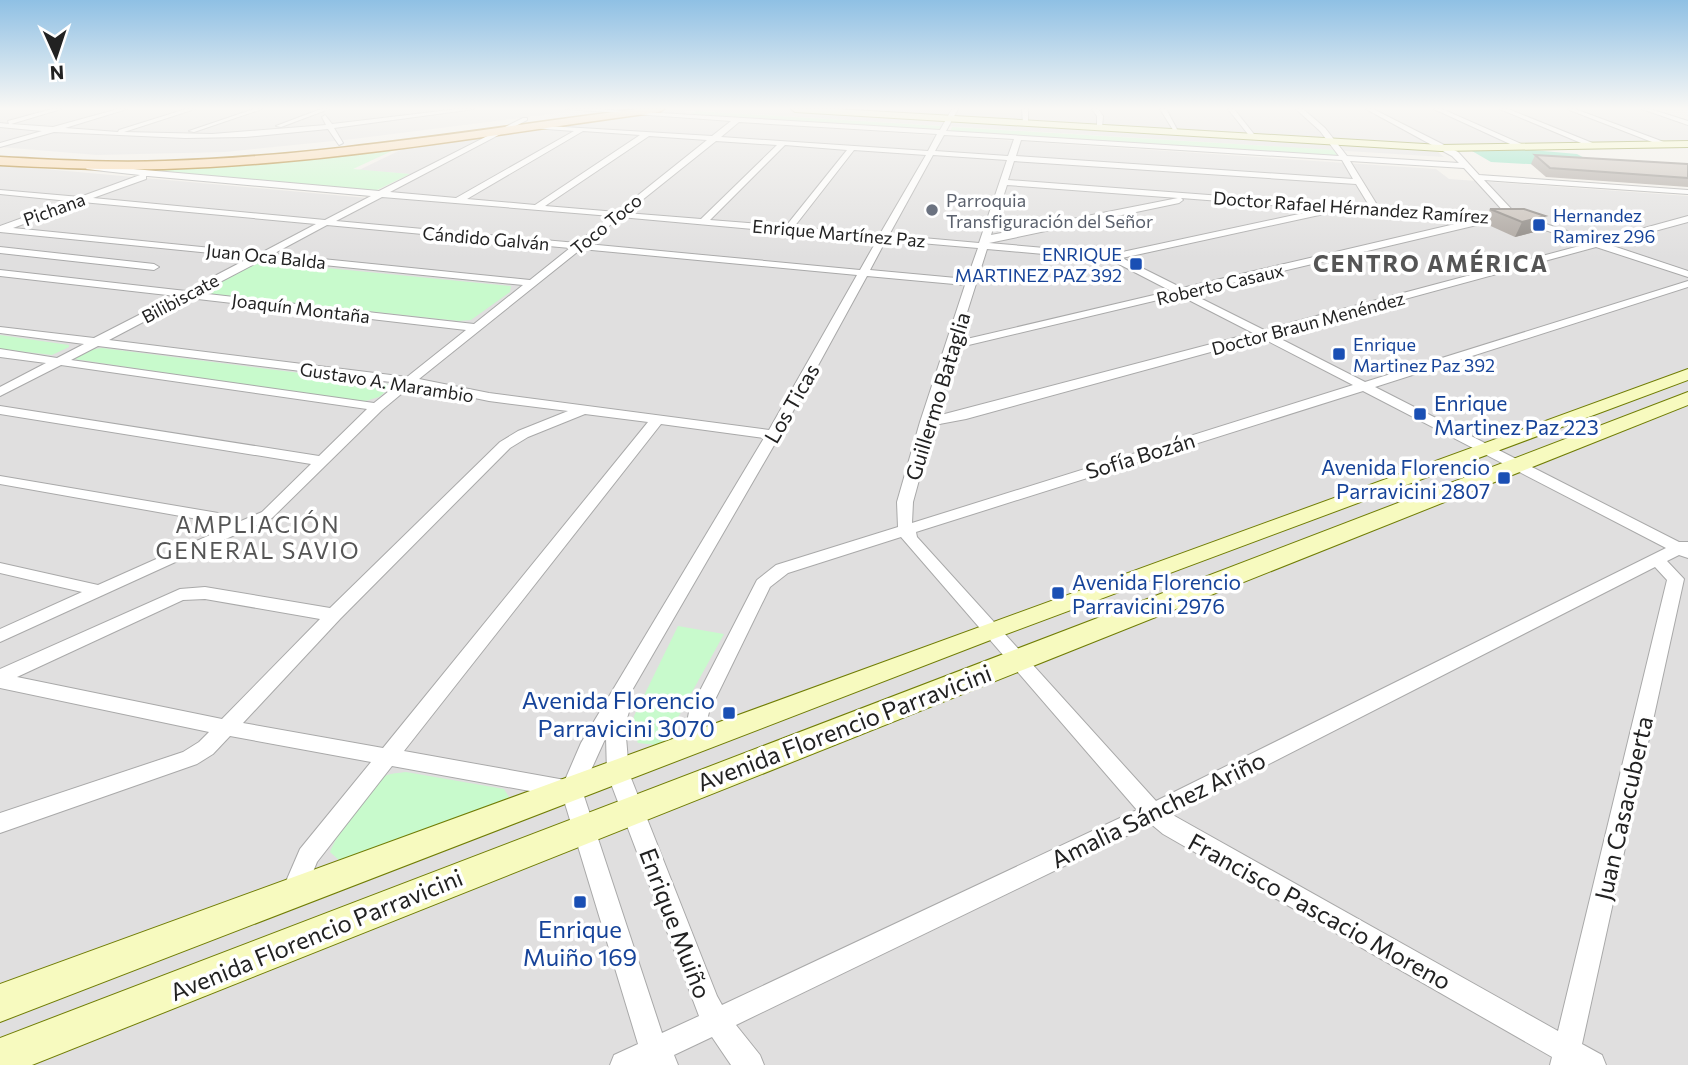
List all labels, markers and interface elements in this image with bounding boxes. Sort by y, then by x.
north arrow [21,21,91,91]
text: N [49,62,65,85]
street label: Doctor Rafael Hérnandez Ramírez [1212,186,1490,228]
street label: Pichana [20,188,88,230]
street label: Toco Toco [566,189,646,259]
place label: Parroquia Transfiguración del Señor [946,189,1153,232]
marker: Parroquia Transfiguración del Señor [924,202,940,218]
place label: Hernandez Ramirez 296 [1553,204,1655,247]
street label: Enrique Martínez Paz [751,214,927,252]
marker: Hernandez Ramirez 296 [1531,217,1547,233]
street label: Cándido Galván [422,221,550,255]
street label: Juan Oca Balda [205,239,327,273]
place label: ENRIQUE MARTINEZ PAZ 392 [955,243,1122,286]
district label: CENTRO AMÉRICA [1313,249,1549,277]
marker: ENRIQUE MARTINEZ PAZ 392 [1128,256,1144,272]
street label: Roberto Casaux [1154,259,1286,309]
street label: Bilibiscate [138,269,222,327]
street label: Doctor Braun Menéndez [1209,287,1407,359]
street label: Joaquín Montaña [231,289,371,327]
street label: Guillermo Bataglia [899,309,975,483]
place label: Enrique Martinez Paz 392 [1353,333,1495,376]
marker: Enrique Martinez Paz 392 [1331,346,1347,362]
street label: Gustavo A. Marambio [298,357,476,407]
street label: Los Ticas [758,359,824,447]
place label: Enrique Martinez Paz 223 [1434,390,1599,439]
marker: Enrique Martinez Paz 223 [1412,406,1428,422]
street label: Sofía Bozán [1082,427,1198,483]
place label: Avenida Florencio Parravicini 2807 [1321,454,1490,503]
marker: Avenida Florencio Parravicini 2807 [1496,470,1512,486]
district label: AMPLIACIÓN GENERAL SAVIO [155,510,361,564]
place label: Avenida Florencio Parravicini 2976 [1072,569,1241,618]
marker: Avenida Florencio Parravicini 2976 [1050,585,1066,601]
street label: Avenida Florencio Parravicini [693,657,995,797]
place label: Avenida Florencio Parravicini 3070 [522,685,715,742]
marker: Avenida Florencio Parravicini 3070 [721,705,737,721]
street label: Juan Casacuberta [1588,713,1658,903]
street label: Amalia Sánchez Ariño [1046,744,1270,874]
street label: Francisco Pascacio Moreno [1184,827,1456,995]
street label: Enrique Muiño [634,844,718,1002]
street label: Avenida Florencio Parravicini [165,862,467,1006]
marker: Enrique Muiño 169 [572,894,588,910]
place label: Enrique Muiño 169 [523,914,637,971]

